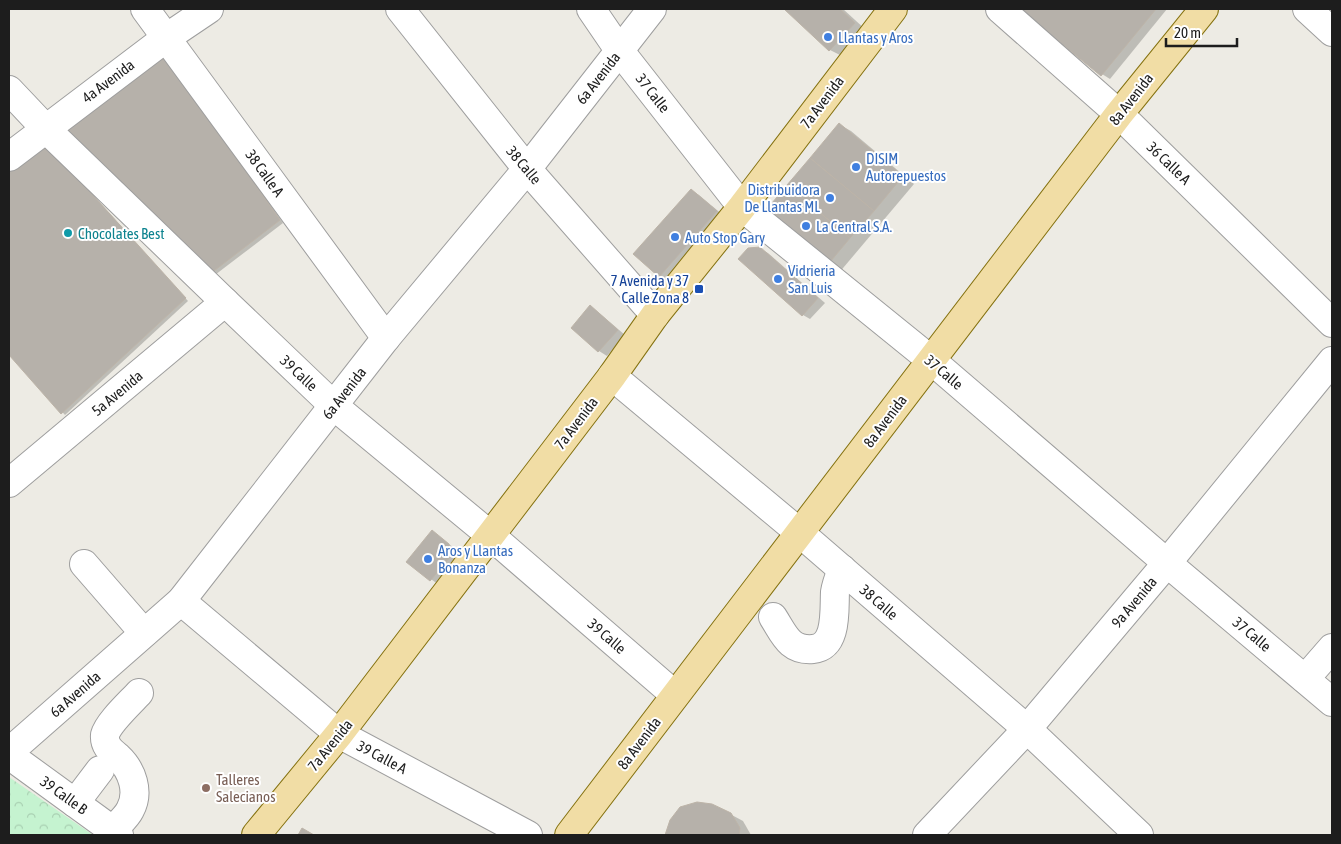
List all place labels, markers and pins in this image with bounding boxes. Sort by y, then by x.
place label: Llantas y Aros [838,29,913,46]
marker: Llantas y Aros [822,31,834,43]
place label: DISIM Autorepuestos [866,150,946,184]
marker: DISIM Autorepuestos [850,161,862,173]
place label: Distribuidora De Llantas ML [744,181,820,215]
marker: Distribuidora De Llantas ML [824,192,836,204]
place label: La Central S.A. [816,218,892,235]
marker: La Central S.A. [800,220,812,232]
place label: Chocolates Best [78,225,165,242]
marker: Chocolates Best [62,227,74,239]
place label: Auto Stop Gary [685,229,765,246]
marker: Auto Stop Gary [669,231,681,243]
place label: Vidrieria San Luis [788,262,835,296]
place label: 7 Avenida y 37 Calle Zona 8 [611,272,689,306]
marker: Vidrieria San Luis [772,273,784,285]
marker: 7 Avenida y 37 Calle Zona 8 [693,283,705,295]
place label: Aros y Llantas Bonanza [438,542,513,576]
marker: Aros y Llantas Bonanza [422,553,434,565]
place label: Talleres Salecianos [216,771,275,805]
marker: Talleres Salecianos [200,782,212,794]

